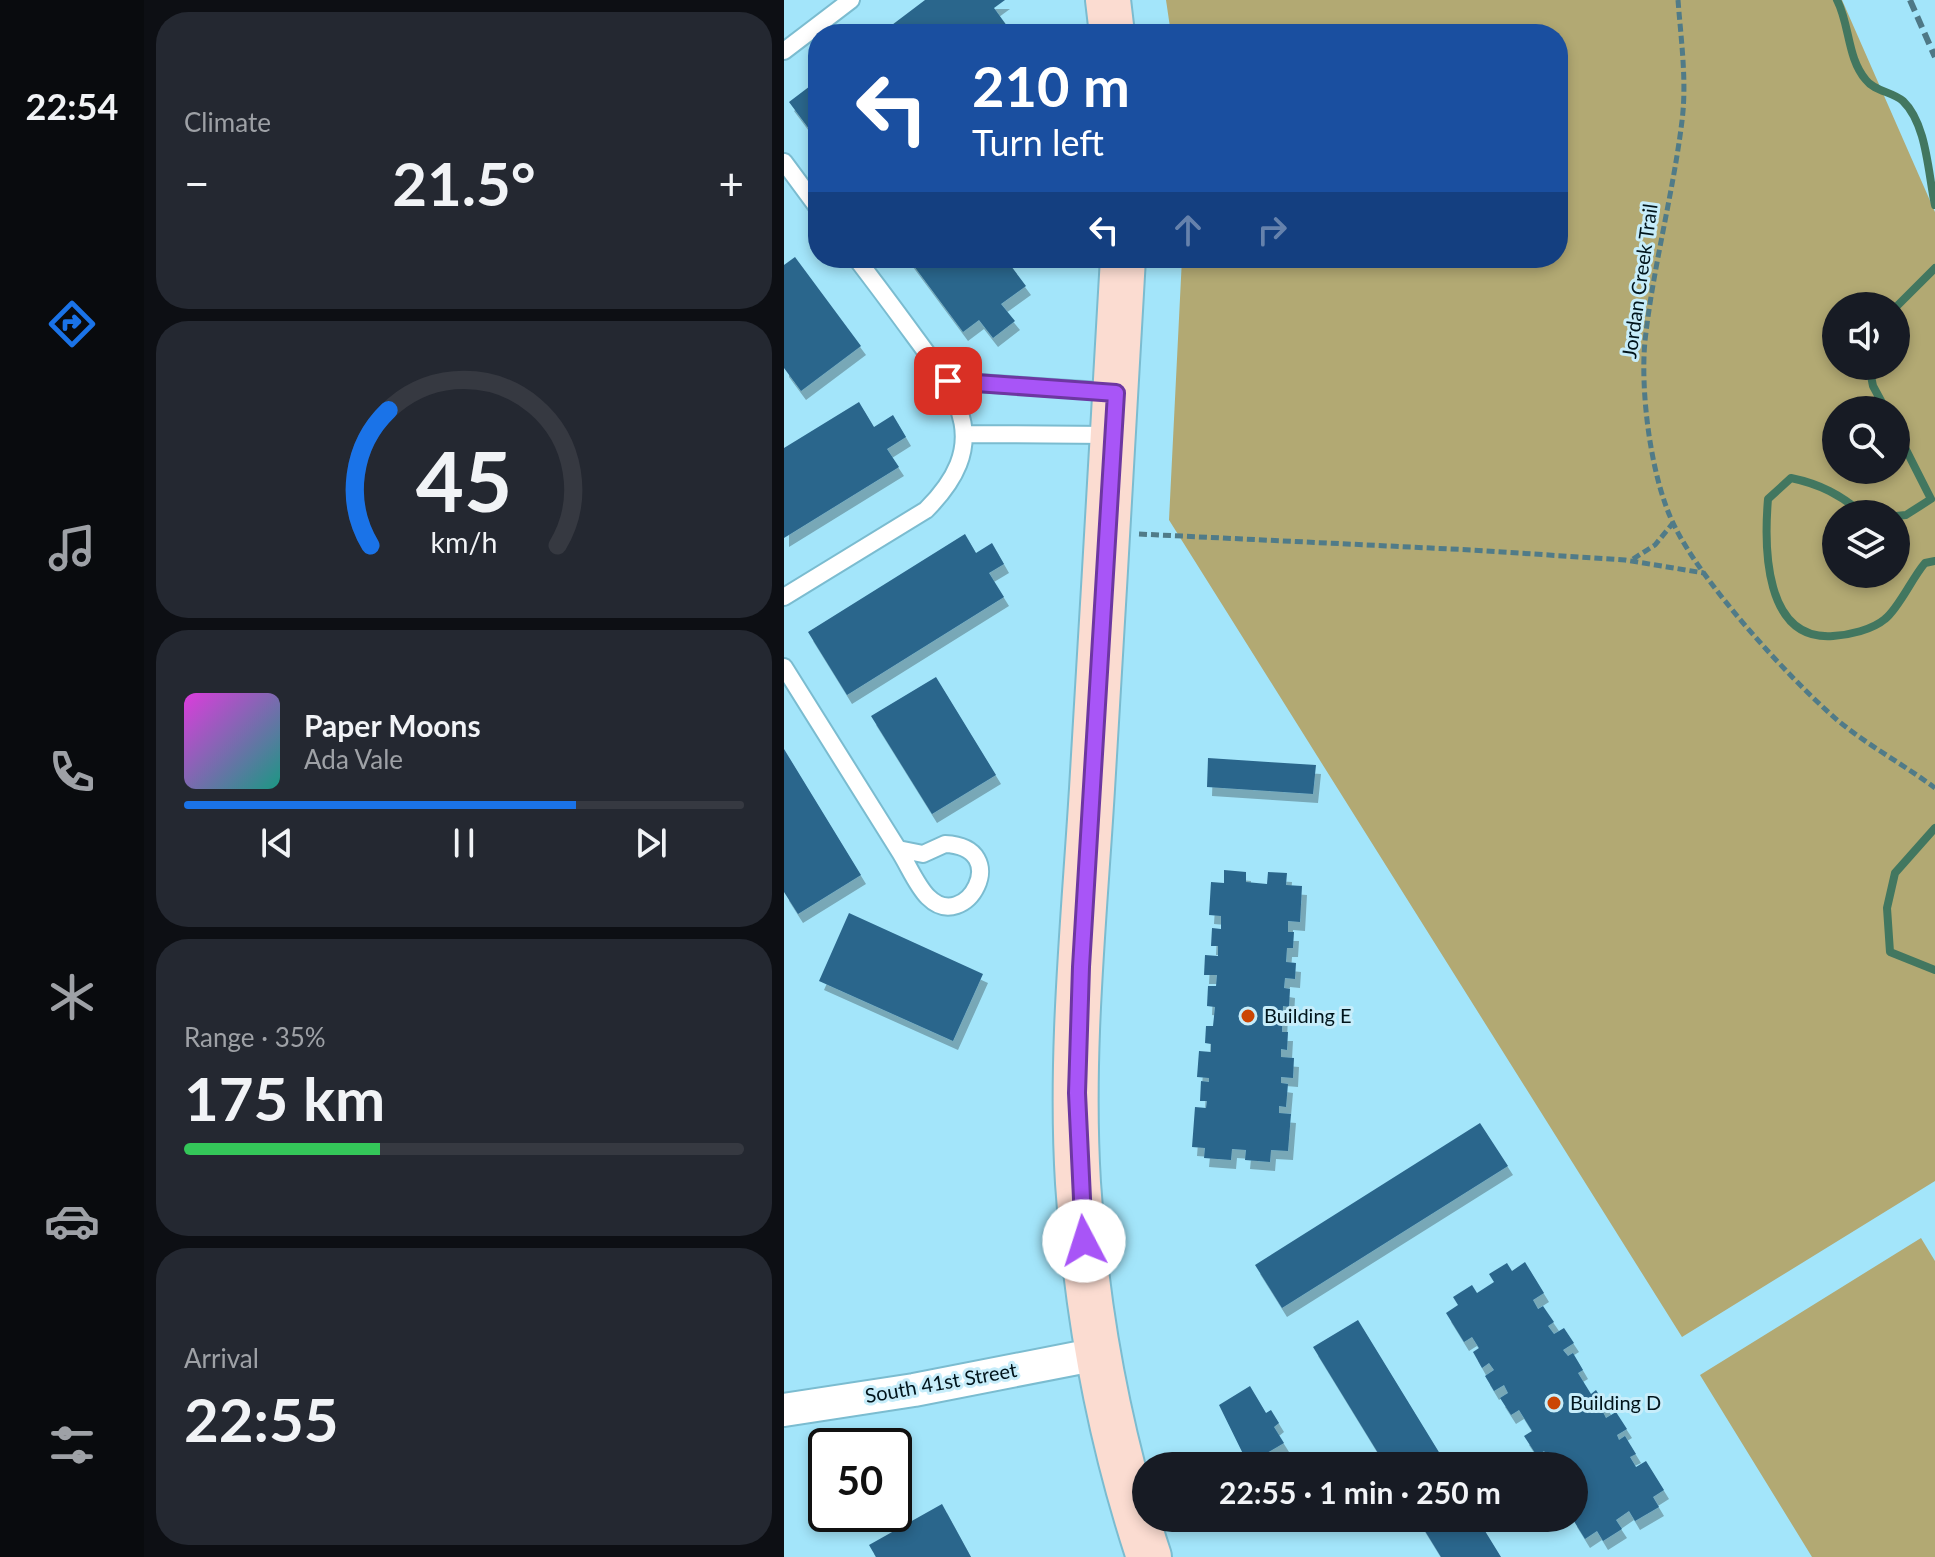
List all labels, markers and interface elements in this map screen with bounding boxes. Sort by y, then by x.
text: 210 m [972,52,1130,119]
icon: left [840,56,944,160]
text: 22:54 [26,84,118,128]
text: Climate [184,106,271,138]
text: Turn left [972,120,1104,164]
text: 21.5° [392,147,536,219]
text: − [184,157,210,209]
text: + [718,157,744,209]
street label: Jordan Creek Trail [1616,202,1662,360]
icon: left [1082,208,1126,252]
icon: ahead [1166,208,1210,252]
icon: right [1250,208,1294,252]
map controls [1822,292,1910,588]
button: sound [1822,292,1910,380]
icon: directions [44,296,100,352]
pin [914,347,982,415]
icon: arrive [926,359,970,403]
button: search [1822,396,1910,484]
text: 45 [416,429,512,529]
button: layers [1822,500,1910,588]
icon: music [44,520,100,576]
text: km/h [431,525,497,559]
text: Paper Moons [304,707,481,743]
text: Ada Vale [304,743,403,775]
icon: phone [44,744,100,800]
icon: previous [255,821,299,865]
icon: pause [442,821,486,865]
icon: next [629,821,673,865]
icon: climate [44,969,100,1025]
place label: Building E [1264,1003,1352,1027]
marker: Building E [1239,1007,1257,1025]
text: Range · 35% [184,1021,326,1053]
text: 175 km [184,1062,385,1134]
icon: car [44,1193,100,1249]
position arrow [1042,1199,1126,1283]
text: Arrival [184,1342,259,1374]
street label: South 41st Street [863,1357,1019,1407]
text: 22:55 [184,1383,339,1455]
place label: Building D [1570,1390,1661,1414]
marker: Building D [1545,1394,1563,1412]
icon: filters [44,1417,100,1473]
speed limit sign: 50 [808,1428,912,1532]
text: 22:55 · 1 min · 250 m [1219,1474,1501,1510]

